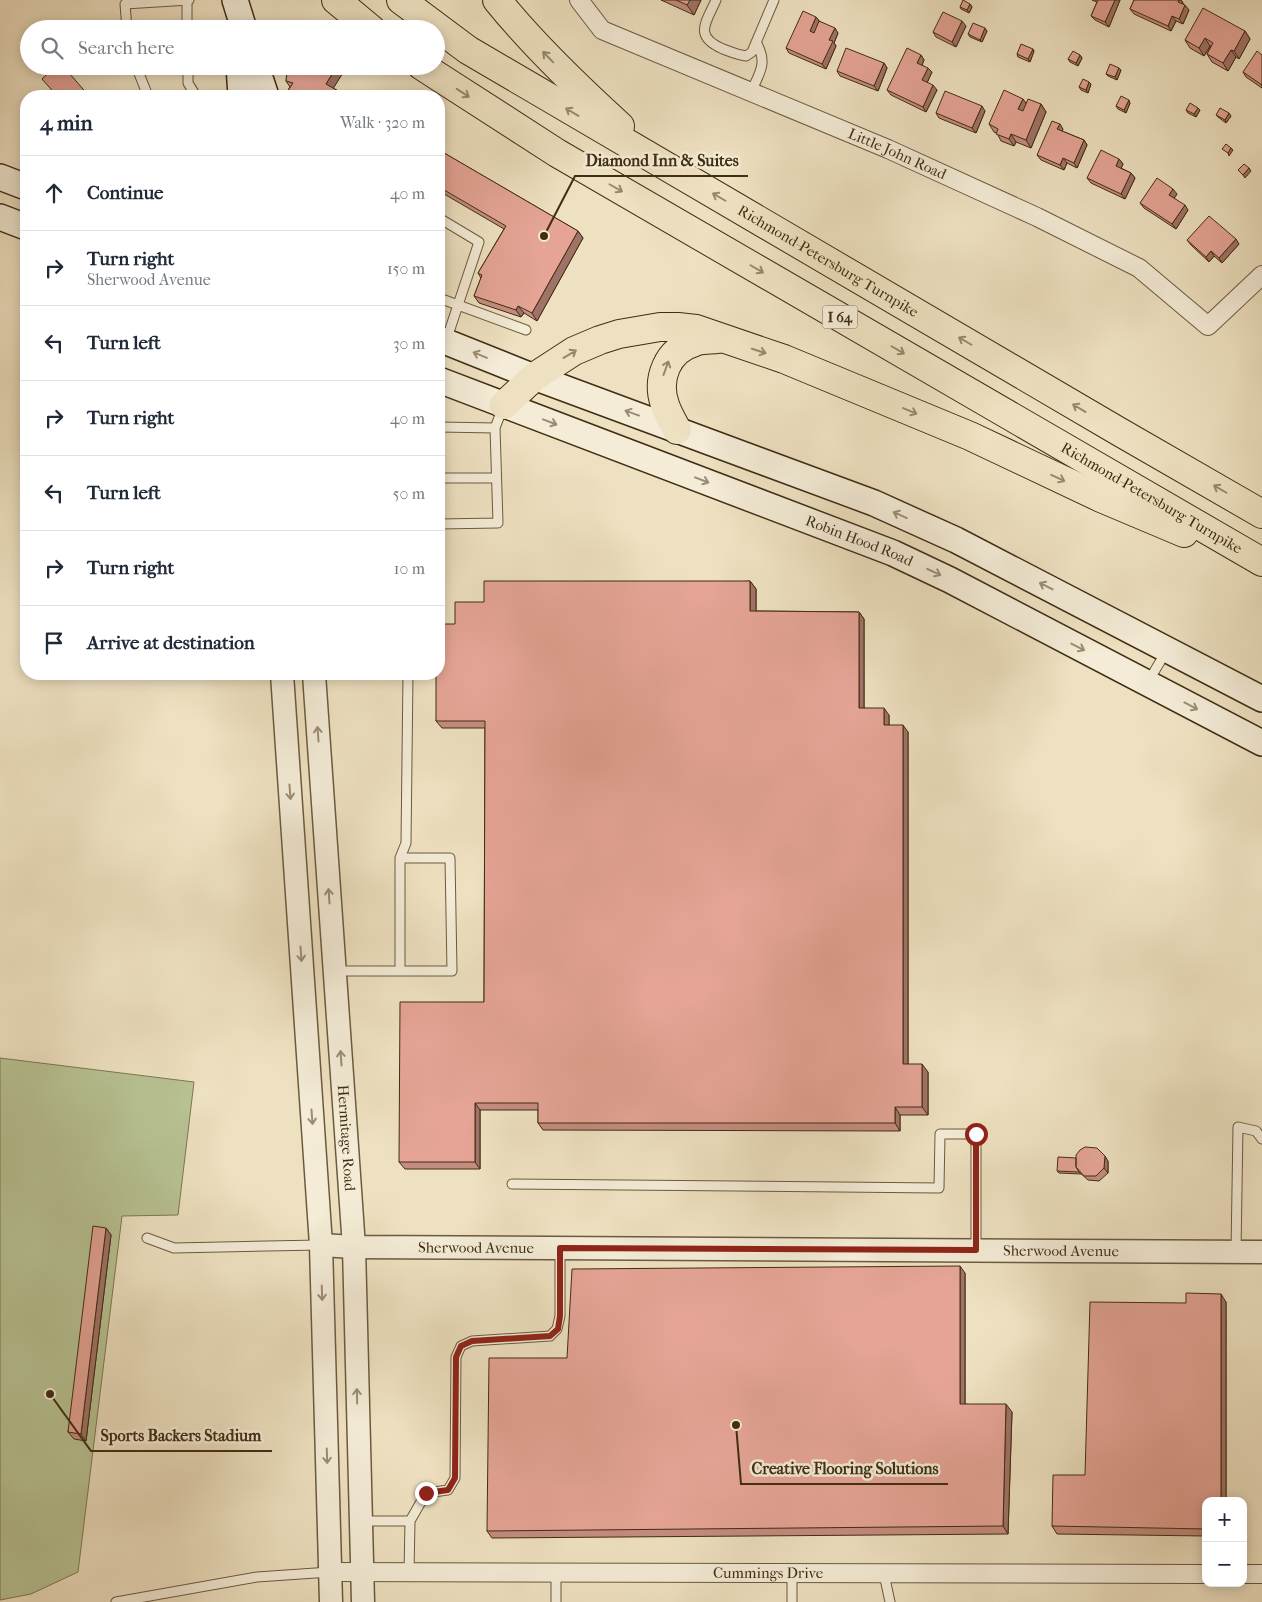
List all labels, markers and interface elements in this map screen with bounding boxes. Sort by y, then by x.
search box [20,20,445,75]
icon: search [38,34,66,62]
text: Search here [78,37,174,59]
one-way arrow [542,51,554,63]
one-way arrow [456,88,470,98]
one-way arrow [566,106,580,116]
text: 4 min [40,111,93,135]
text: Walk · 320 m [340,113,425,132]
street label: Little John Road [846,124,950,184]
callout: Diamond Inn & Suites [575,145,748,176]
text: Diamond Inn & Suites [585,151,739,170]
icon: ahead [40,179,68,207]
text: Continue [87,182,163,204]
one-way arrow [608,183,622,193]
text: 40 m [390,184,425,203]
one-way arrow [712,192,726,202]
street label: Richmond-Petersburg Turnpike [735,201,922,321]
text: Turn right [87,248,174,270]
icon: right [40,254,68,282]
text: 150 m [387,259,425,278]
one-way arrow [749,265,763,275]
text: Sherwood Avenue [87,270,211,289]
road number: I 64 [822,306,858,328]
icon: left [40,329,68,357]
text: Turn left [87,332,161,354]
text: 30 m [393,334,425,353]
one-way arrow [959,335,973,345]
one-way arrow [890,345,904,355]
one-way arrow [751,346,767,356]
one-way arrow [563,349,578,359]
one-way arrow [473,350,488,360]
one-way arrow [662,361,671,376]
one-way arrow [1073,402,1087,412]
icon: right [40,404,68,432]
text: Turn right [87,407,174,429]
one-way arrow [902,407,917,416]
one-way arrow [625,408,640,417]
text: 40 m [390,409,425,428]
one-way arrow [541,418,557,427]
street label: Richmond-Petersburg Turnpike [1058,438,1246,558]
one-way arrow [1050,474,1065,483]
one-way arrow [693,476,709,485]
icon: left [40,479,68,507]
text: Turn left [87,482,161,504]
text: 50 m [393,484,425,503]
one-way arrow [1213,484,1227,494]
one-way arrow [893,509,908,519]
street label: Robin Hood Road [803,512,917,571]
icon: right [40,554,68,582]
text: Turn right [87,557,174,579]
text: 10 m [394,559,425,578]
one-way arrow [926,568,941,578]
one-way arrow [1039,581,1054,590]
icon: arrive [40,629,68,657]
text: Arrive at destination [87,632,255,654]
one-way arrow [1070,643,1085,652]
one-way arrow [1183,702,1198,711]
one-way arrow [314,726,323,742]
one-way arrow [286,784,295,800]
one-way arrow [325,889,334,905]
one-way arrow [297,946,306,962]
one-way arrow [336,1051,345,1067]
street label: Hermitage Road [334,1084,359,1193]
one-way arrow [307,1108,317,1124]
route start [965,1123,988,1146]
street label: Sherwood Avenue [418,1238,535,1257]
street label: Sherwood Avenue [1003,1242,1120,1260]
one-way arrow [317,1285,327,1301]
one-way arrow [353,1388,362,1404]
callout: Sports Backers Stadium [91,1420,272,1451]
text: Sports Backers Stadium [101,1426,262,1446]
one-way arrow [322,1448,331,1464]
callout: Creative Flooring Solutions [741,1453,948,1484]
text: Creative Flooring Solutions [752,1459,939,1479]
route end [415,1482,438,1505]
map controls [1202,1497,1247,1587]
button: + [1202,1497,1247,1542]
button: − [1202,1542,1247,1587]
street label: Cummings Drive [713,1564,824,1582]

